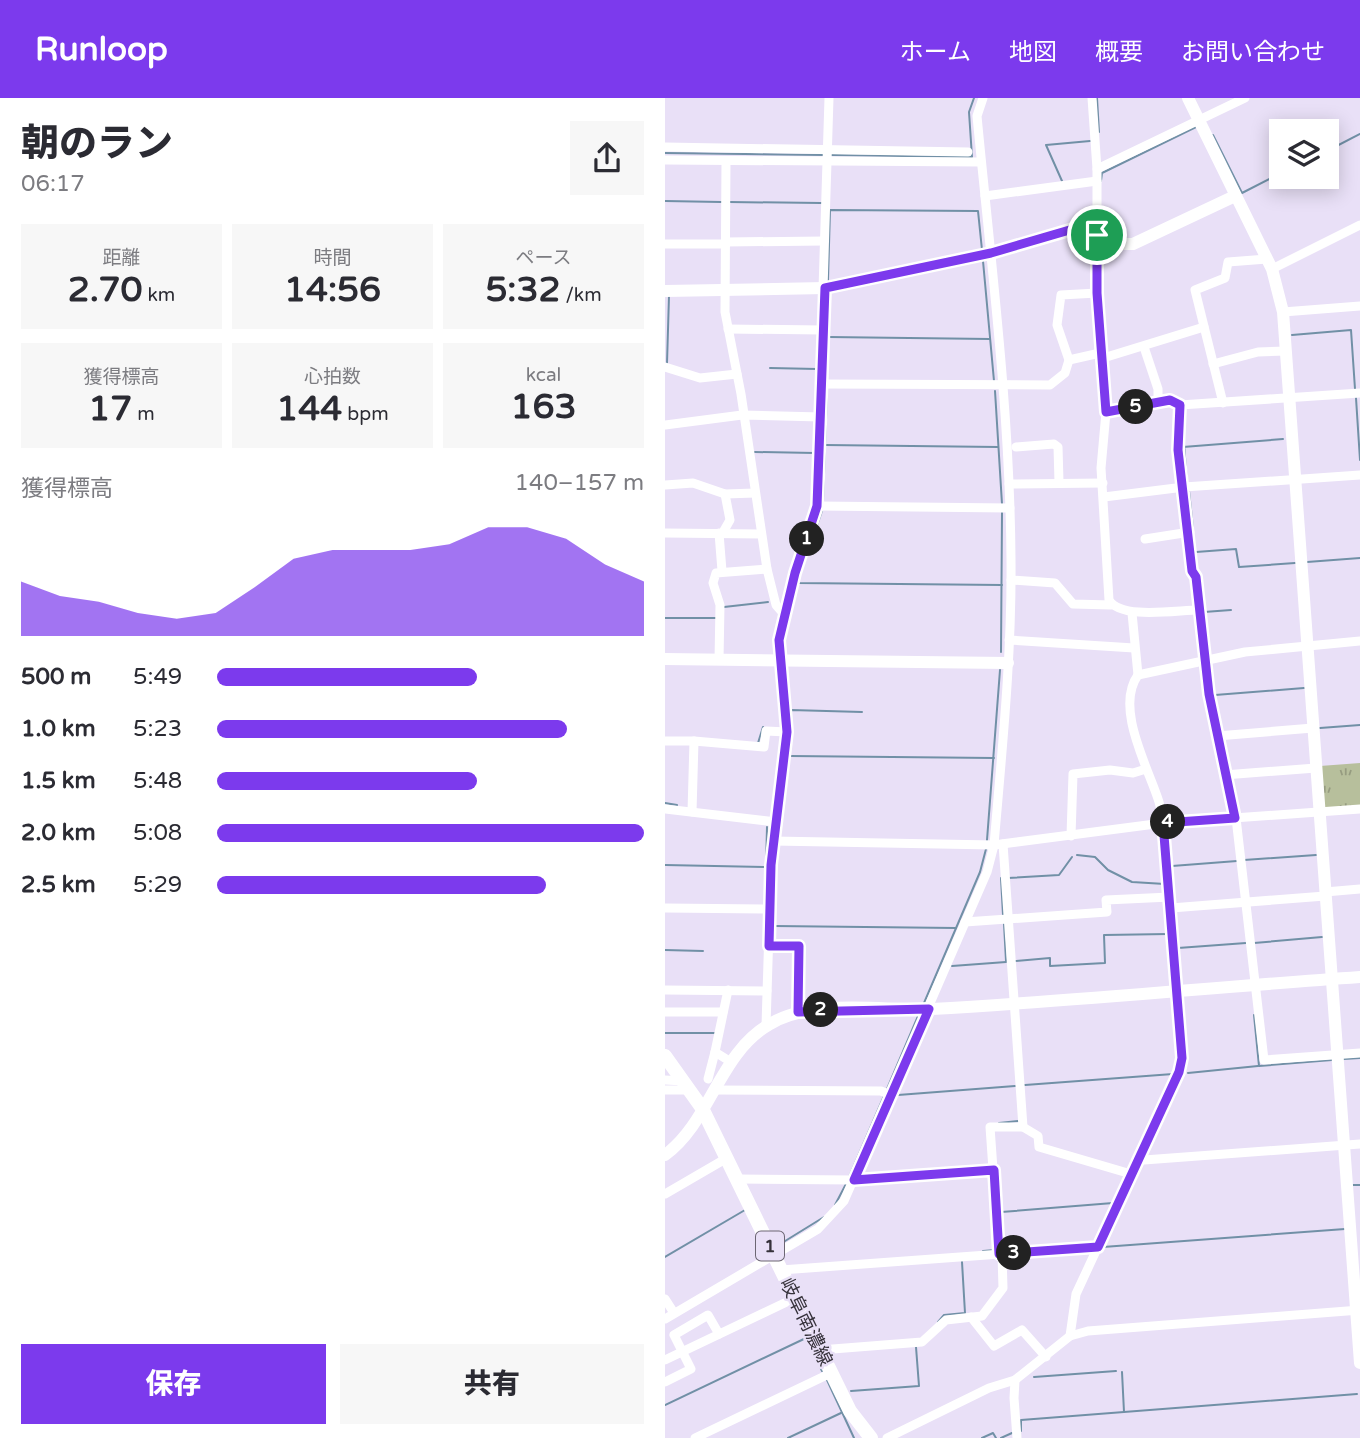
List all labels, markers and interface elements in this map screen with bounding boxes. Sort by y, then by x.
text: Runloop [35,30,168,69]
text: ホーム [900,38,971,67]
text: 地図 [1009,38,1057,67]
text: 概要 [1095,38,1143,67]
text: お問い合わせ [1181,38,1325,67]
map controls [1269,119,1339,189]
button: layers [1269,119,1339,189]
text: 朝のラン [21,121,173,167]
button: share [570,121,644,195]
text: 06:17 [21,170,85,198]
pin [1067,205,1127,265]
icon: arrive [1078,216,1116,254]
text: 距離 [102,247,141,269]
text: 時間 [313,247,352,269]
text: ペース [515,247,572,269]
text: 2.70 [68,269,142,311]
text: 14:56 [284,269,381,311]
text: 5:32 [485,269,560,311]
text: km [142,284,175,306]
text: /km [560,284,602,306]
text: kcal [526,364,561,386]
text: 獲得標高 [83,366,160,388]
text: 心拍数 [304,366,361,388]
text: 163 [511,386,576,428]
text: 17 [88,388,132,430]
text: 144 [276,388,342,430]
pin: 5 [1119,390,1154,424]
text: 5 [1130,395,1141,417]
text: m [132,403,155,425]
text: bpm [342,403,389,425]
text: 140–157 m [515,469,644,497]
text: 獲得標高 [21,475,113,503]
pin: 1 [789,522,825,556]
text: 1 [801,527,812,549]
text: 500 m [21,663,91,691]
text: 5:49 [133,663,182,691]
text: 1.0 km [21,715,96,743]
text: 5:23 [133,715,182,743]
text: 1.5 km [21,767,96,795]
text: 5:48 [133,767,182,795]
pin: 4 [1151,804,1185,840]
text: 4 [1162,810,1173,832]
text: 2.0 km [21,819,96,847]
text: 5:08 [133,819,182,847]
text: 2.5 km [21,871,96,899]
text: 5:29 [133,871,182,899]
pin: 2 [803,992,839,1028]
text: 2 [815,998,826,1020]
road number: 1 [756,1232,784,1260]
pin: 3 [997,1236,1031,1270]
text: 3 [1008,1241,1019,1263]
street label: 岐阜南濃線 [775,1274,837,1370]
button: 保存 [21,1344,326,1424]
button: 共有 [340,1344,644,1424]

